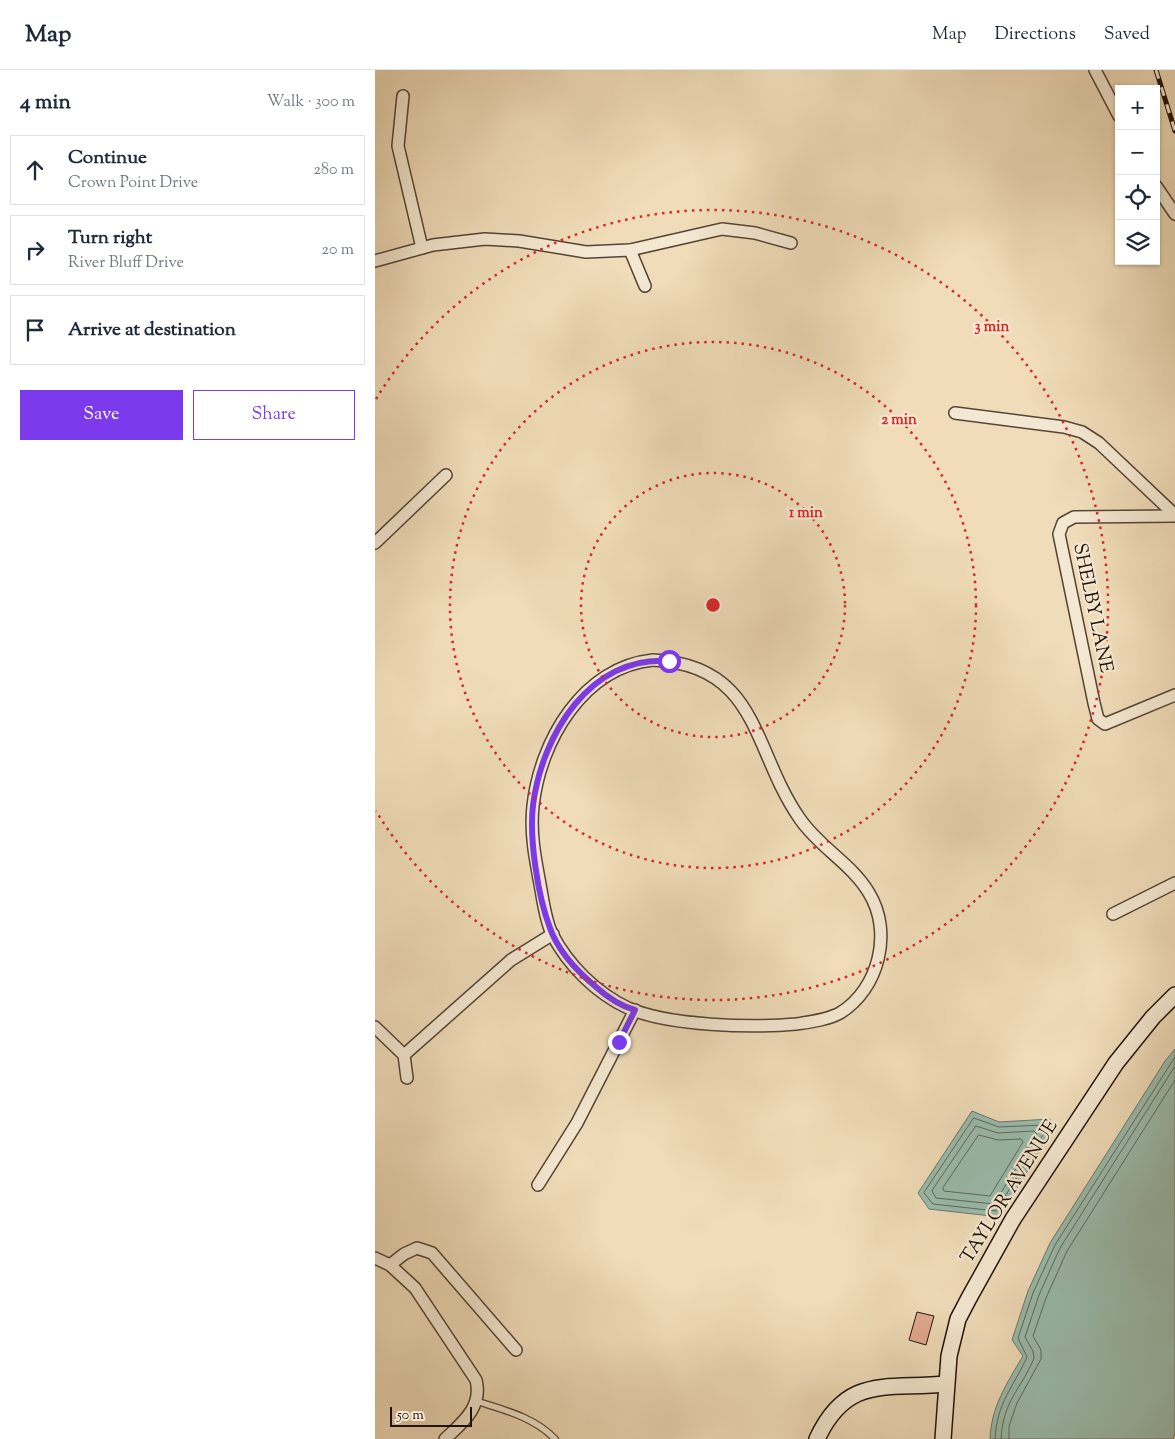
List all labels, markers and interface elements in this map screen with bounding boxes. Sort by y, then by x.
text: Map [25,18,71,52]
text: Map [932,22,967,48]
text: Directions [995,22,1076,48]
text: Saved [1104,22,1150,48]
map controls [1115,85,1160,265]
button: + [1115,85,1160,130]
text: 4 min [20,88,71,118]
text: Walk · 300 m [267,91,355,114]
button: − [1115,130,1160,175]
text: Continue [68,145,147,172]
icon: ahead [21,156,49,184]
text: 280 m [313,159,354,182]
text: Crown Point Drive [68,172,198,195]
button: locate [1115,175,1160,220]
button: layers [1115,220,1160,265]
text: Turn right [68,225,152,252]
icon: right [21,236,49,264]
text: 20 m [321,239,354,262]
text: River Bluff Drive [68,252,184,275]
icon: arrive [21,316,49,344]
text: Arrive at destination [68,317,236,344]
text: 3 min [975,317,1010,338]
button: Save [20,390,183,440]
button: Share [193,390,355,440]
text: 2 min [881,410,917,431]
text: 1 min [789,503,823,524]
street label: SHELBY LANE [1065,541,1119,676]
centre of rings [704,596,722,614]
route start [658,650,681,673]
route end [608,1031,631,1054]
street label: TAYLOR AVENUE [955,1114,1065,1269]
scale bar [390,1404,473,1427]
text: 50 m [397,1406,424,1426]

